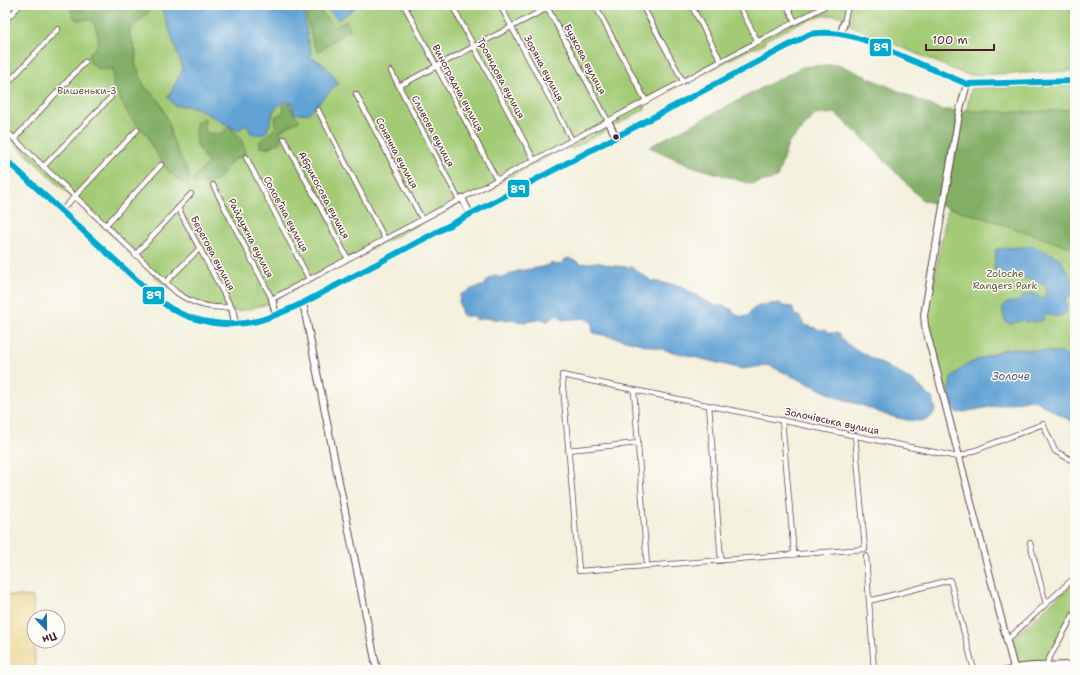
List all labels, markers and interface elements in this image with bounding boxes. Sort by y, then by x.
street label: Бузкова вулиця [561,22,609,96]
scale bar [926,26,994,52]
text: 100 m [932,32,968,48]
street label: Зоряна вулиця [521,33,567,103]
street label: Трояндова вулиця [474,35,528,121]
line badge: 89 [869,38,892,57]
text: 89 [873,40,889,55]
street label: Виноградна вулиця [429,42,487,134]
park label: Вишеньки-3 [57,84,117,97]
street label: Сливова вулиця [409,93,457,169]
street label: Сонячна вулиця [373,115,421,191]
unlabelled marker [611,132,621,142]
street label: Абрикосова вулиця [295,149,353,241]
street label: Соловʼїна вулиця [261,174,311,254]
line badge: 89 [507,179,530,198]
text: 89 [510,182,526,197]
street label: Райдужна вулиця [225,196,277,280]
street label: Берегова вулиця [188,213,238,293]
park label: Zoloche Rangers Park [973,267,1038,292]
line badge: 89 [142,286,165,305]
text: 89 [146,288,162,303]
water label: Золоче [992,369,1030,384]
street label: Золочівська вулиця [784,405,880,437]
north arrow [26,609,66,649]
text: Пн [40,628,59,647]

